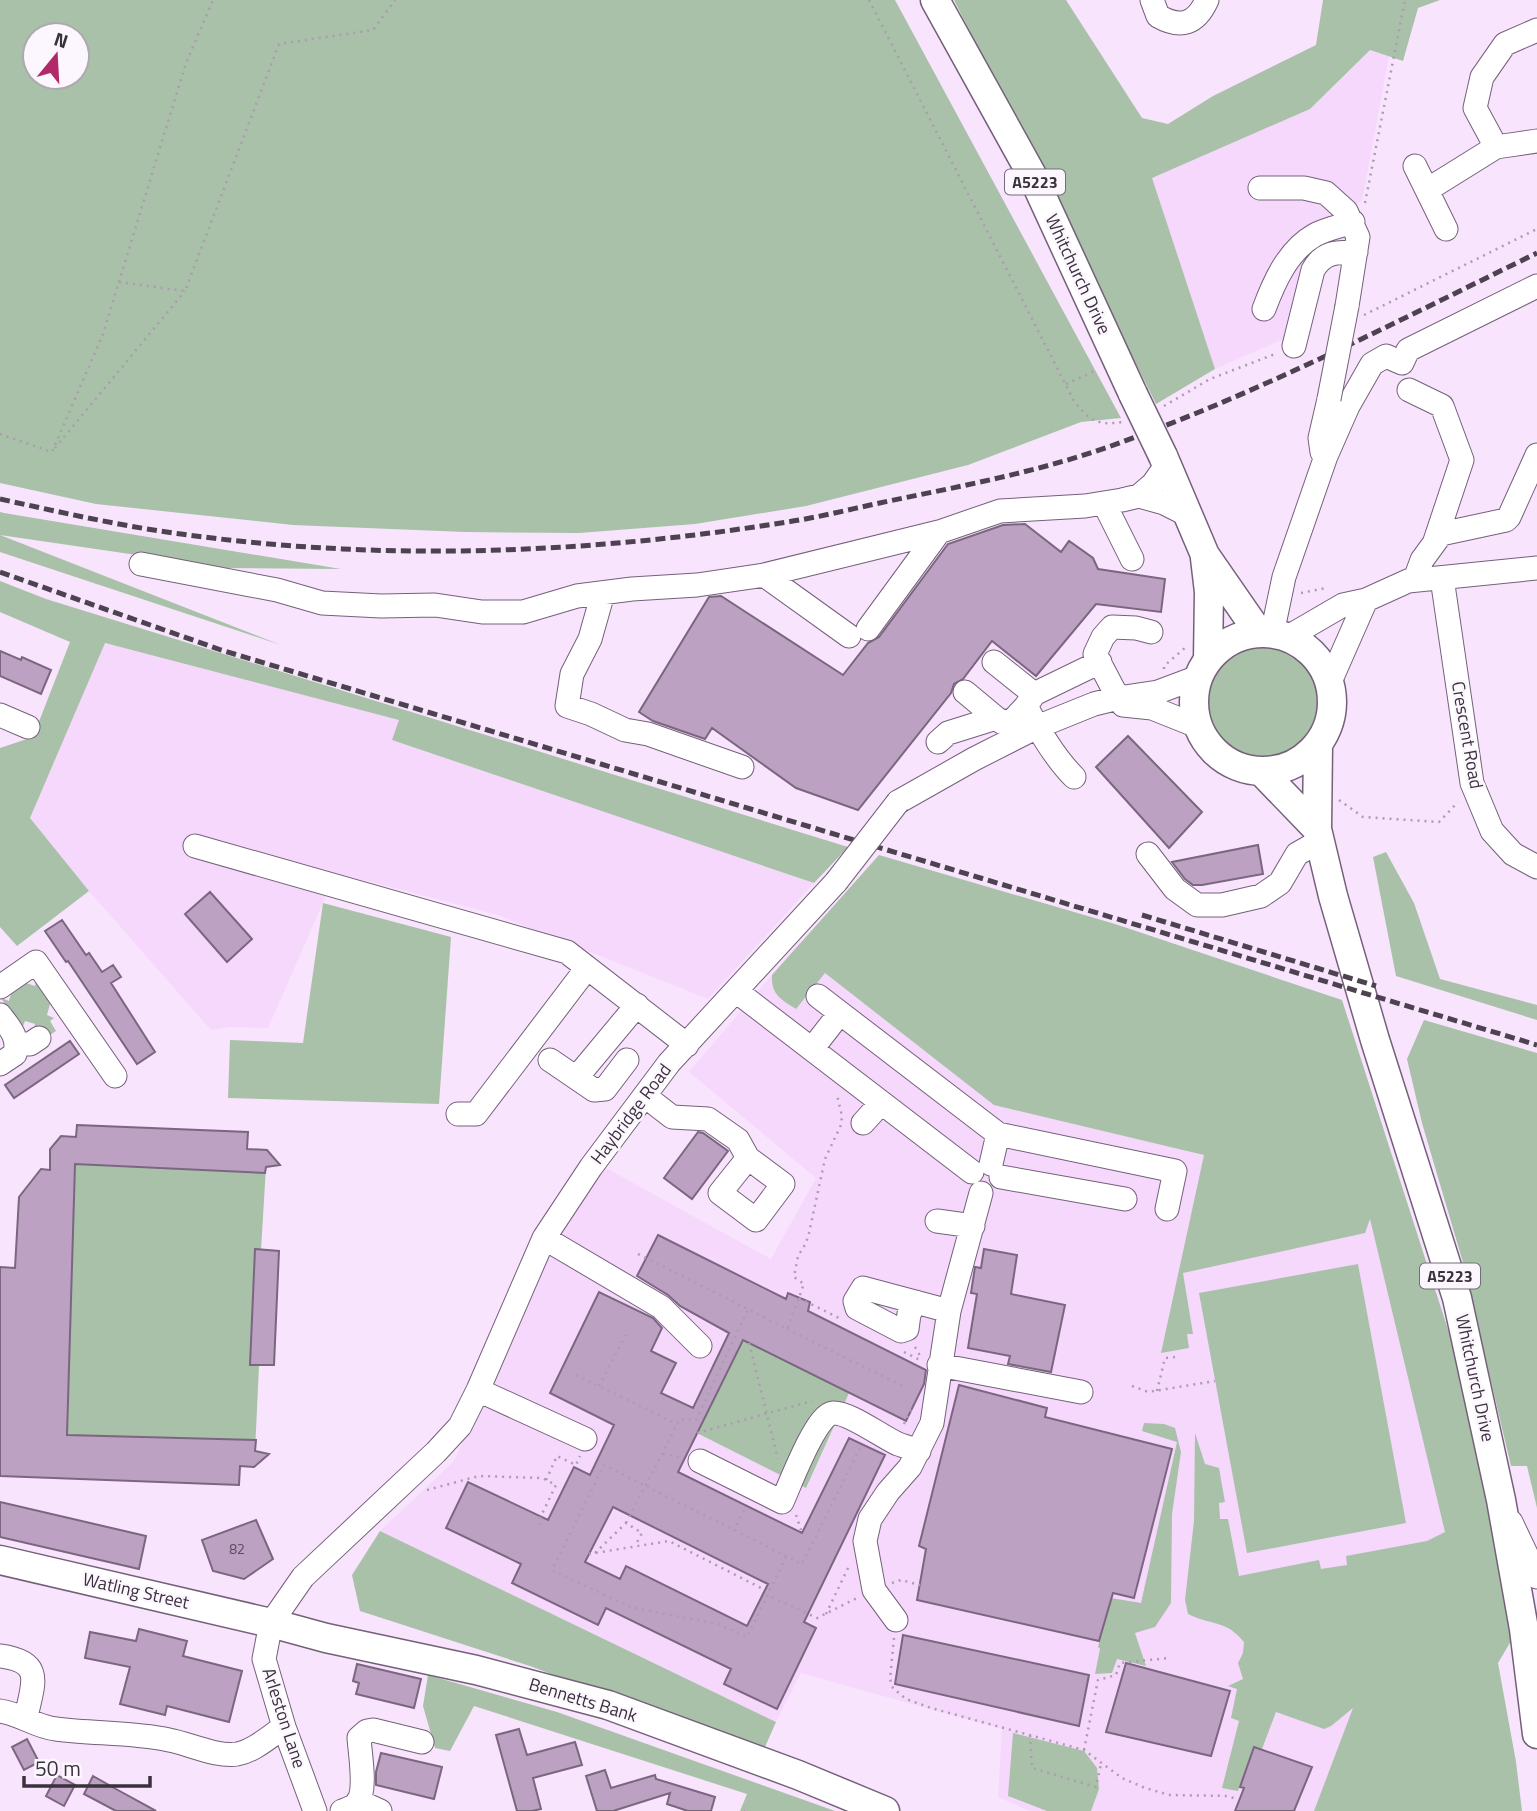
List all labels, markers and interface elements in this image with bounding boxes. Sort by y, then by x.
north arrow [21,21,91,91]
text: N [51,24,72,55]
road number: A5223 [1005,170,1065,194]
street label: Whitchurch Drive [1039,209,1118,338]
street label: Crescent Road [1445,679,1490,791]
street label: Haybridge Road [584,1058,678,1170]
road number: A5223 [1420,1264,1480,1288]
street label: Whitchurch Drive [1449,1312,1502,1444]
house number: 82 [229,1538,245,1559]
street label: Watling Street [80,1565,193,1616]
street label: Arleston Lane [256,1664,313,1772]
street label: Bennetts Bank [526,1670,641,1729]
scale bar [24,1744,150,1788]
text: 50 m [35,1752,81,1784]

